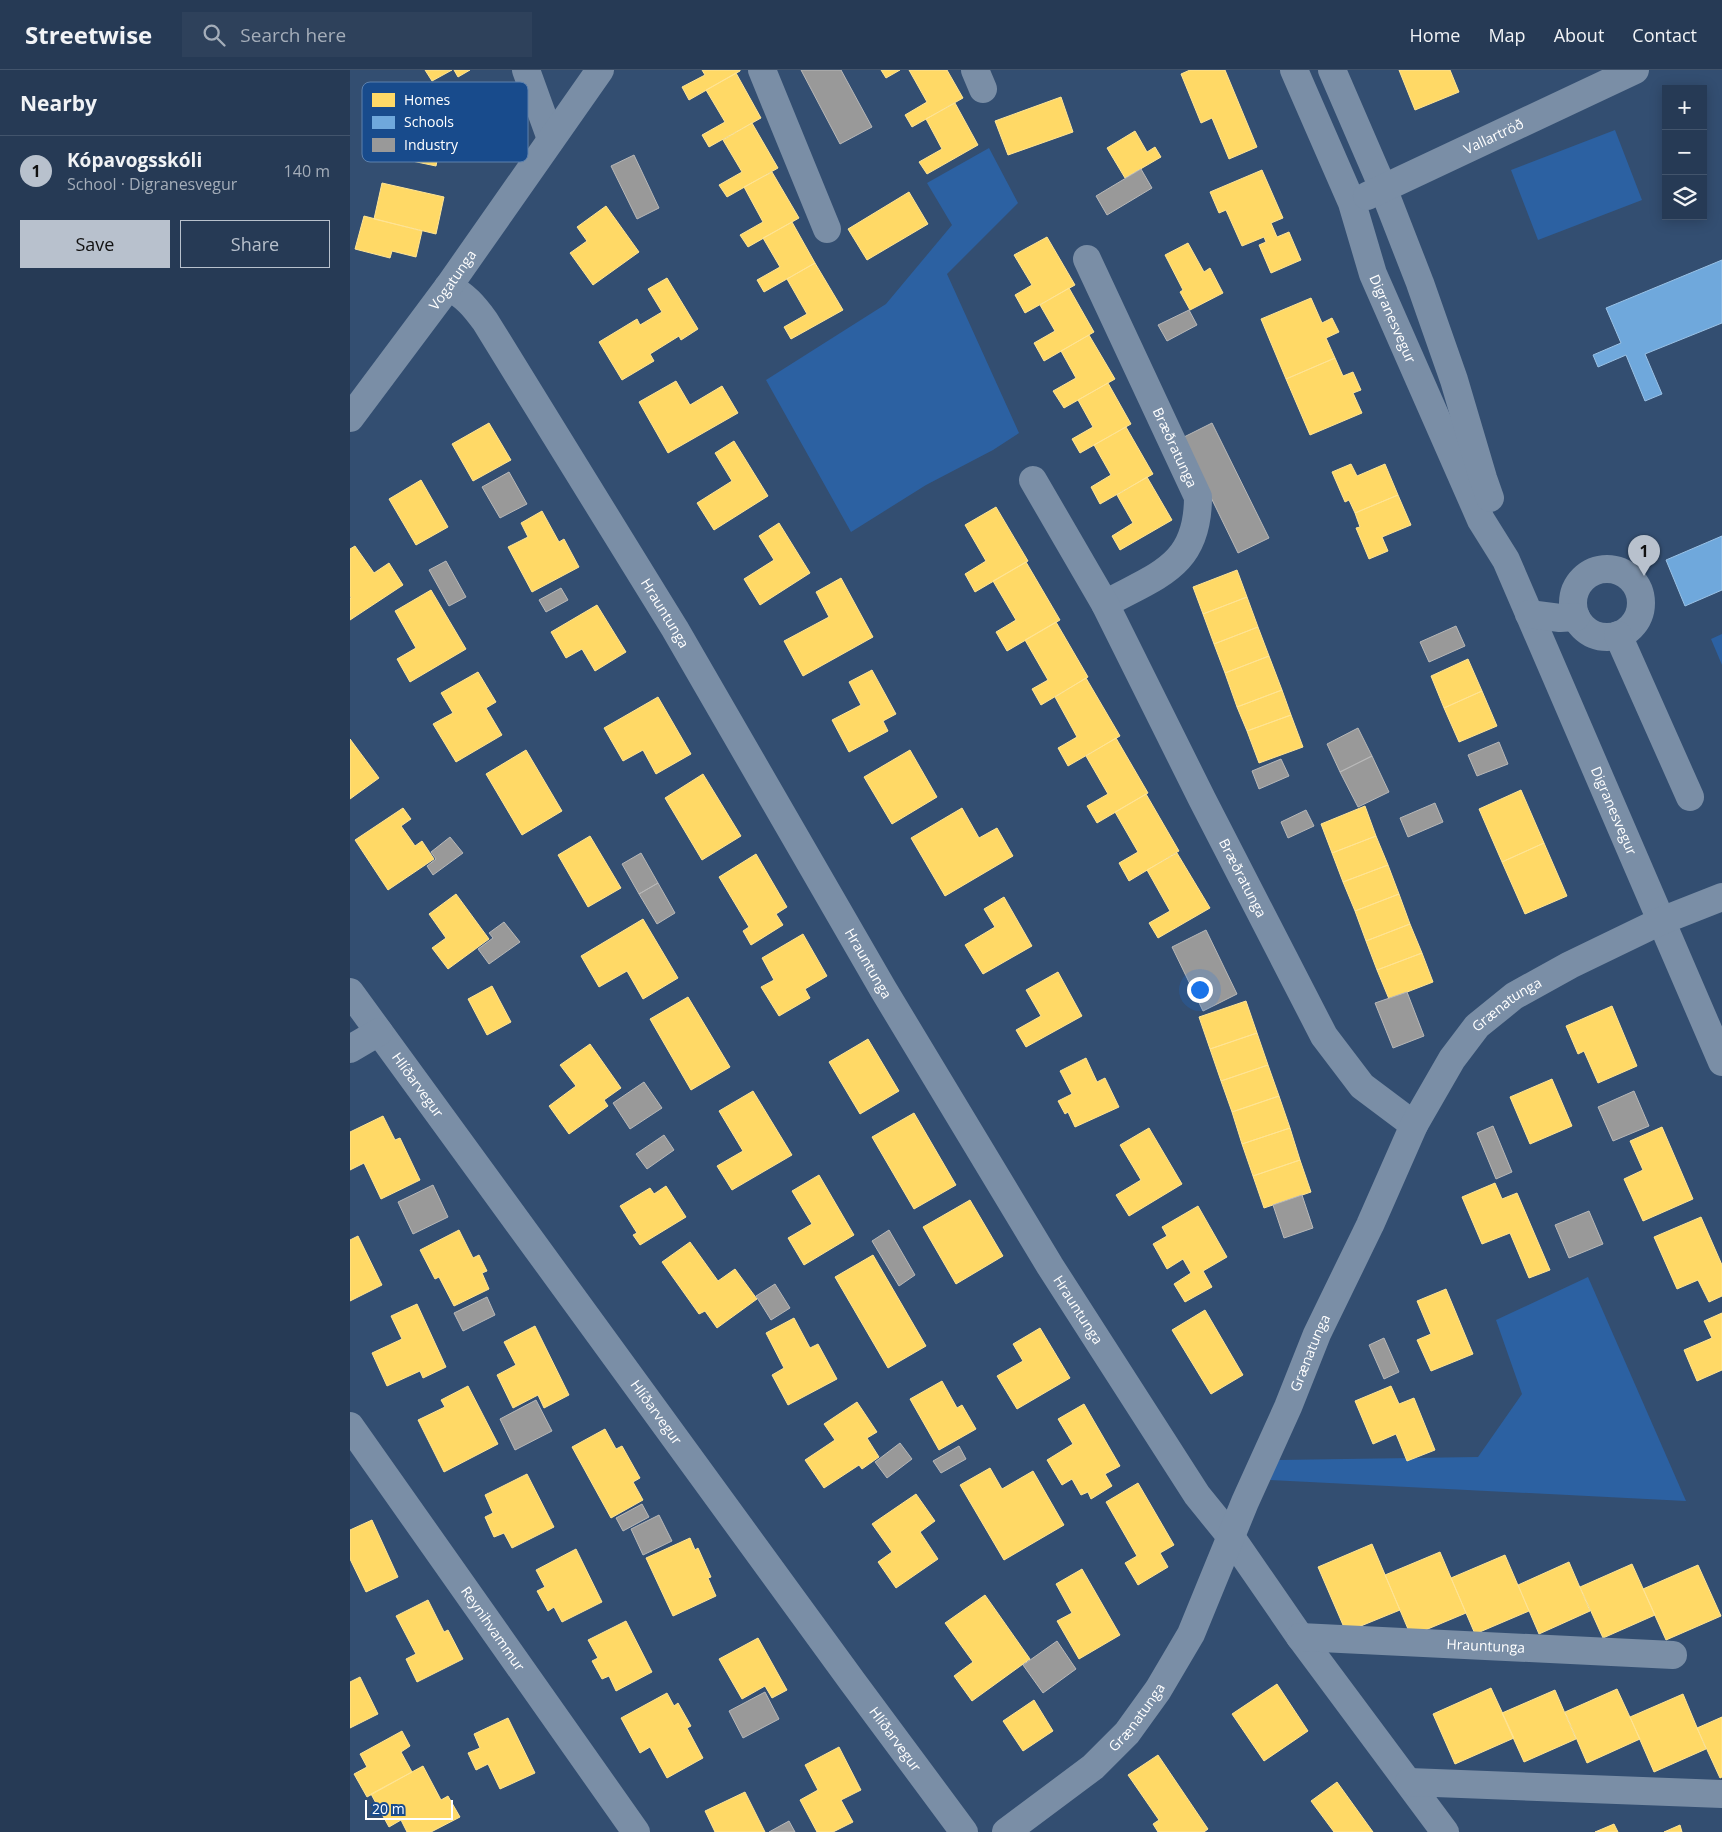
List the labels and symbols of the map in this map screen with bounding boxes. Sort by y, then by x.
legend [362,82,528,162]
text: Homes [404,90,451,109]
text: Schools [404,112,454,131]
street label: Vallartröð [1460,114,1527,158]
text: Industry [404,135,459,154]
street label: Vogatunga [424,246,480,314]
street label: Digranesvegur [1365,271,1421,366]
street label: Bræðratunga [1149,404,1202,490]
pin: 1 [1628,535,1660,576]
street label: Hrauntunga [637,574,694,651]
street label: Digranesvegur [1587,763,1642,858]
street label: Bræðratunga [1215,835,1271,920]
street label: Hrauntunga [841,924,897,1002]
street label: Grænatunga [1467,973,1545,1036]
your location [1187,977,1213,1003]
street label: Hlíðarvegur [388,1048,448,1121]
street label: Hrauntunga [1049,1271,1108,1348]
street label: Grænatunga [1285,1311,1334,1394]
street label: Hlíðarvegur [627,1376,687,1449]
street label: Reynihvammur [457,1582,530,1675]
street label: Hrauntunga [1446,1634,1526,1657]
street label: Grænatunga [1104,1680,1169,1755]
street label: Hlíðarvegur [865,1703,926,1775]
scale bar [365,1797,452,1820]

